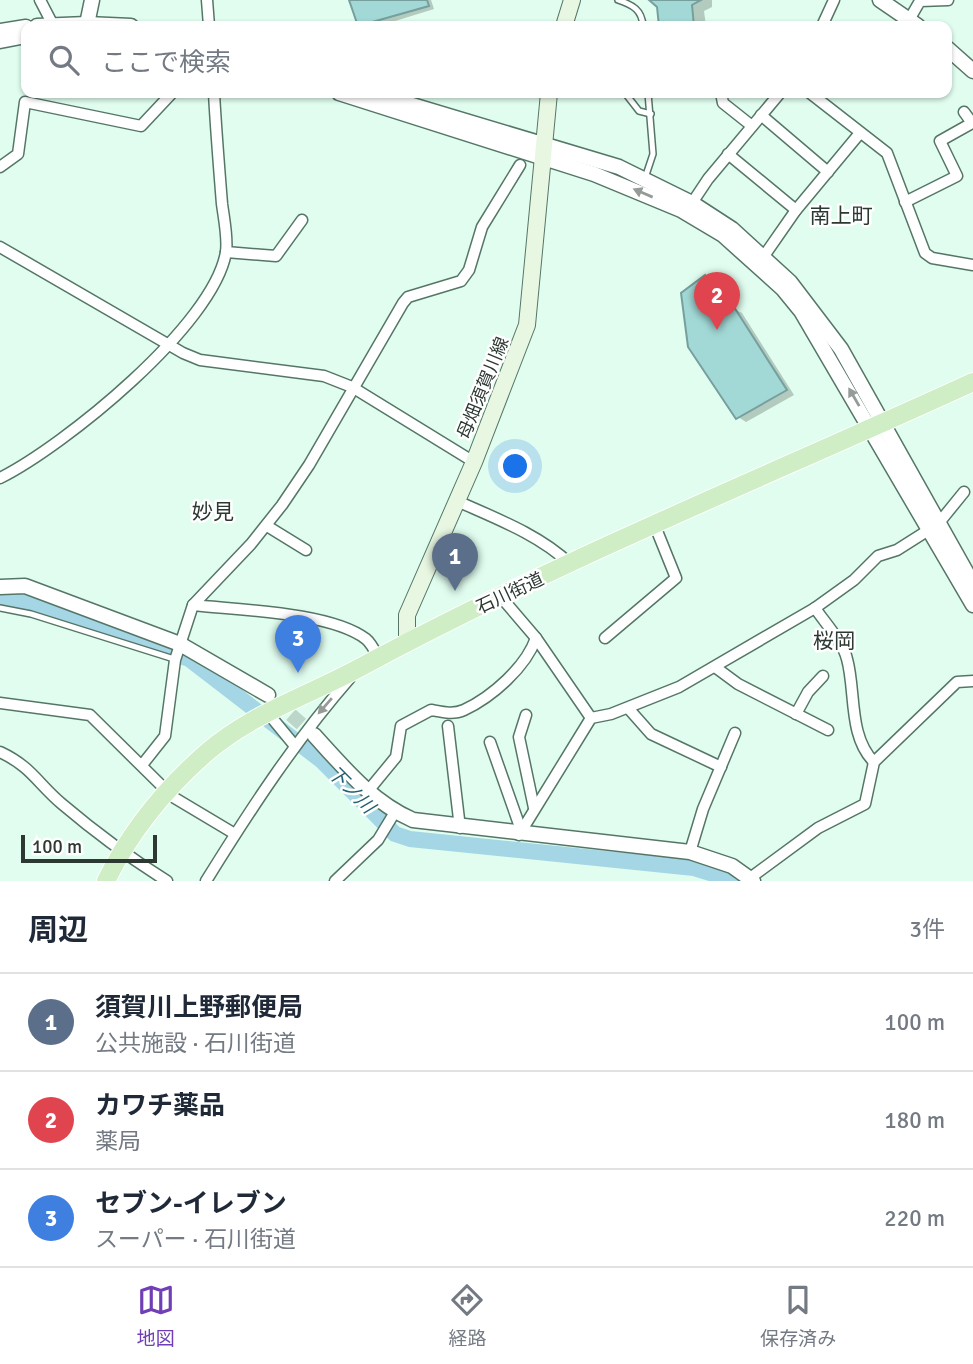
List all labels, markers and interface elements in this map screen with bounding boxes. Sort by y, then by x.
search box [21,21,952,98]
icon: search [45,41,83,79]
text: ここで検索 [101,47,231,79]
one-way arrow [632,187,653,198]
district label: 南上町 [810,203,873,229]
pin: 2 [694,272,740,330]
street label: 母畑須賀川線 [453,334,513,442]
one-way arrow [848,387,860,407]
your location [498,449,532,483]
district label: 妙見 [192,499,234,525]
pin: 1 [432,533,478,591]
street label: 石川街道 [473,568,547,618]
pin: 3 [275,615,321,673]
district label: 桜岡 [813,628,855,654]
one-way arrow [318,698,333,715]
water label: 下ノ川 [322,761,381,820]
scale bar [21,832,158,864]
text: 100 m [32,835,82,859]
text: 周辺 [28,912,88,949]
text: 3件 [910,915,945,944]
text: 須賀川上野郵便局 [95,992,303,1024]
text: 1 [45,1008,57,1037]
text: 100 m [884,1008,945,1037]
text: 公共施設 · 石川街道 [95,1029,296,1058]
text: カワチ薬品 [95,1090,225,1122]
text: 2 [45,1106,57,1135]
text: 180 m [884,1106,945,1135]
text: 薬局 [95,1127,141,1156]
text: セブン-イレブン [95,1188,287,1220]
text: 3 [45,1204,57,1233]
text: 220 m [884,1204,945,1233]
text: スーパー · 石川街道 [95,1225,296,1254]
tab: 地図 [137,1281,175,1351]
tab: 経路 [448,1281,486,1351]
tab: 保存済み [760,1281,836,1351]

